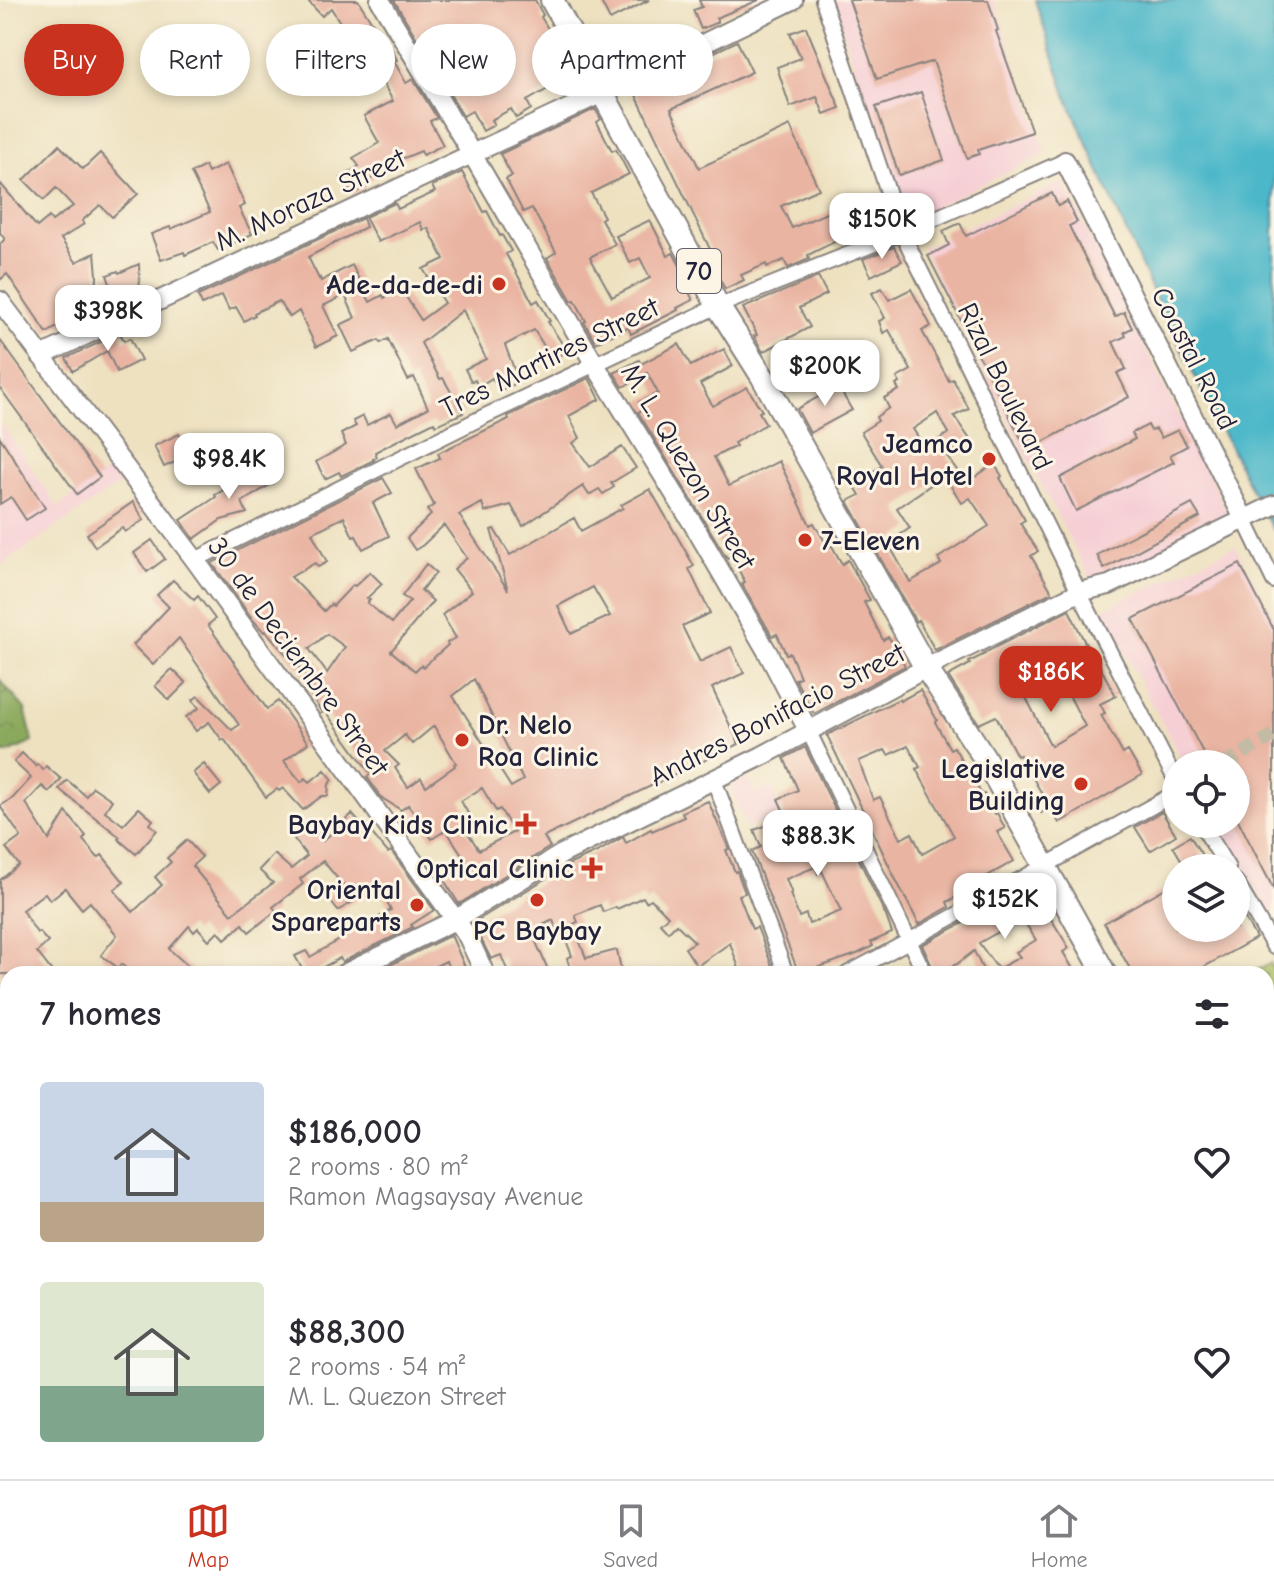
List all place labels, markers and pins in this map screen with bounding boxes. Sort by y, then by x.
pin: $150K [826,193,938,261]
place label: Ade-da-de-di [326,269,483,301]
marker: Ade-da-de-di [490,275,508,293]
pin: $398K [52,285,164,353]
pin: $200K [769,340,881,408]
place label: Jeamco Royal Hotel [836,428,973,492]
pin: $98.4K [164,433,294,501]
marker: Jeamco Royal Hotel [980,450,998,468]
place label: 7-Eleven [821,525,920,557]
marker: 7-Eleven [796,531,814,549]
pin: $186K [995,646,1107,714]
place label: Dr. Nelo Roa Clinic [478,709,598,773]
marker: Dr. Nelo Roa Clinic [453,731,471,749]
place label: Legislative Building [941,753,1065,817]
marker: Legislative Building [1072,775,1090,793]
place label: Baybay Kids Clinic [288,809,508,841]
pin: $88.3K [753,810,883,878]
marker: Baybay Kids Clinic [515,813,537,835]
place label: Optical Clinic [416,853,574,885]
marker: Optical Clinic [581,857,603,879]
pin: $152K [949,873,1061,941]
place label: Oriental Spareparts [272,874,401,938]
marker: PC Baybay [528,891,546,909]
marker: Oriental Spareparts [408,896,426,914]
place label: PC Baybay [473,915,601,947]

